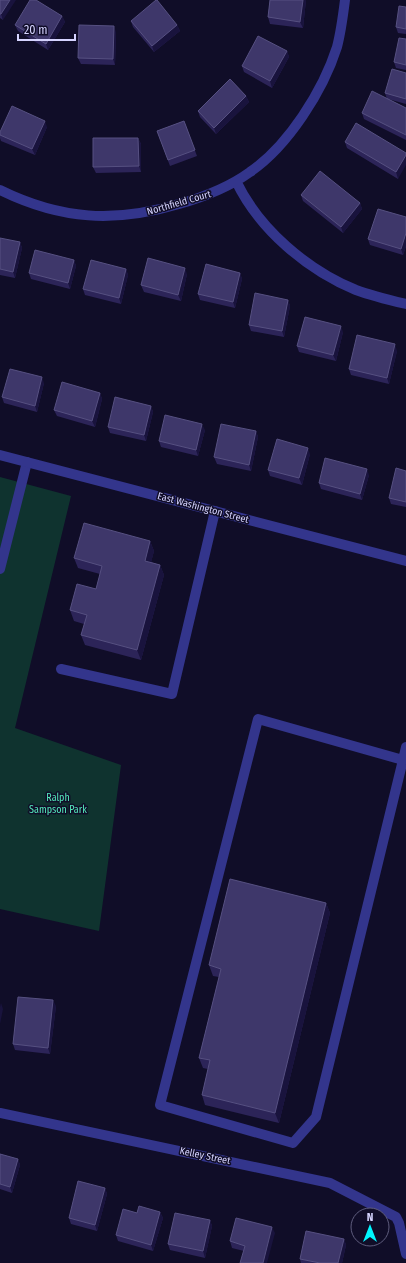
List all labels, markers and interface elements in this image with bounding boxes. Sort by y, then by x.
scale bar [18,16,75,42]
text: 20 m [24,23,48,37]
street label: Northfield Court [146,188,213,218]
street label: East Washington Street [156,490,251,526]
park label: Ralph Sampson Park [29,792,87,816]
street label: Kelley Street [179,1145,232,1167]
north arrow [350,1207,390,1247]
text: N [367,1211,373,1224]

